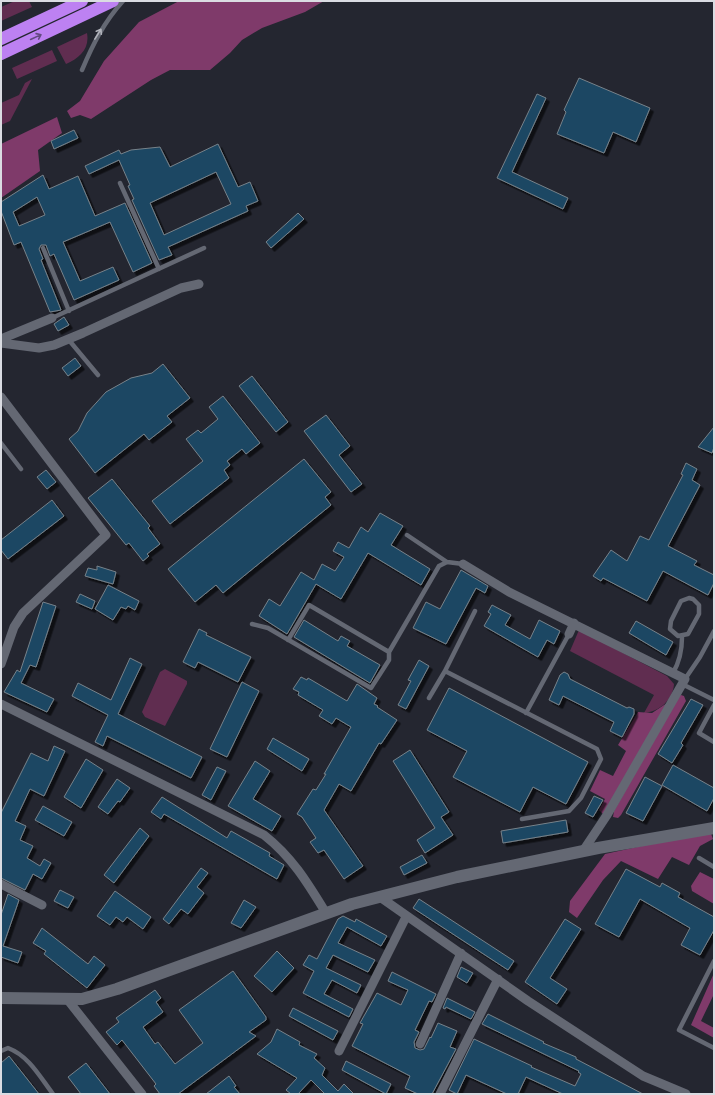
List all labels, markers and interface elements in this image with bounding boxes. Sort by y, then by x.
one-way arrow [95,28,103,40]
one-way arrow [30,33,42,40]

